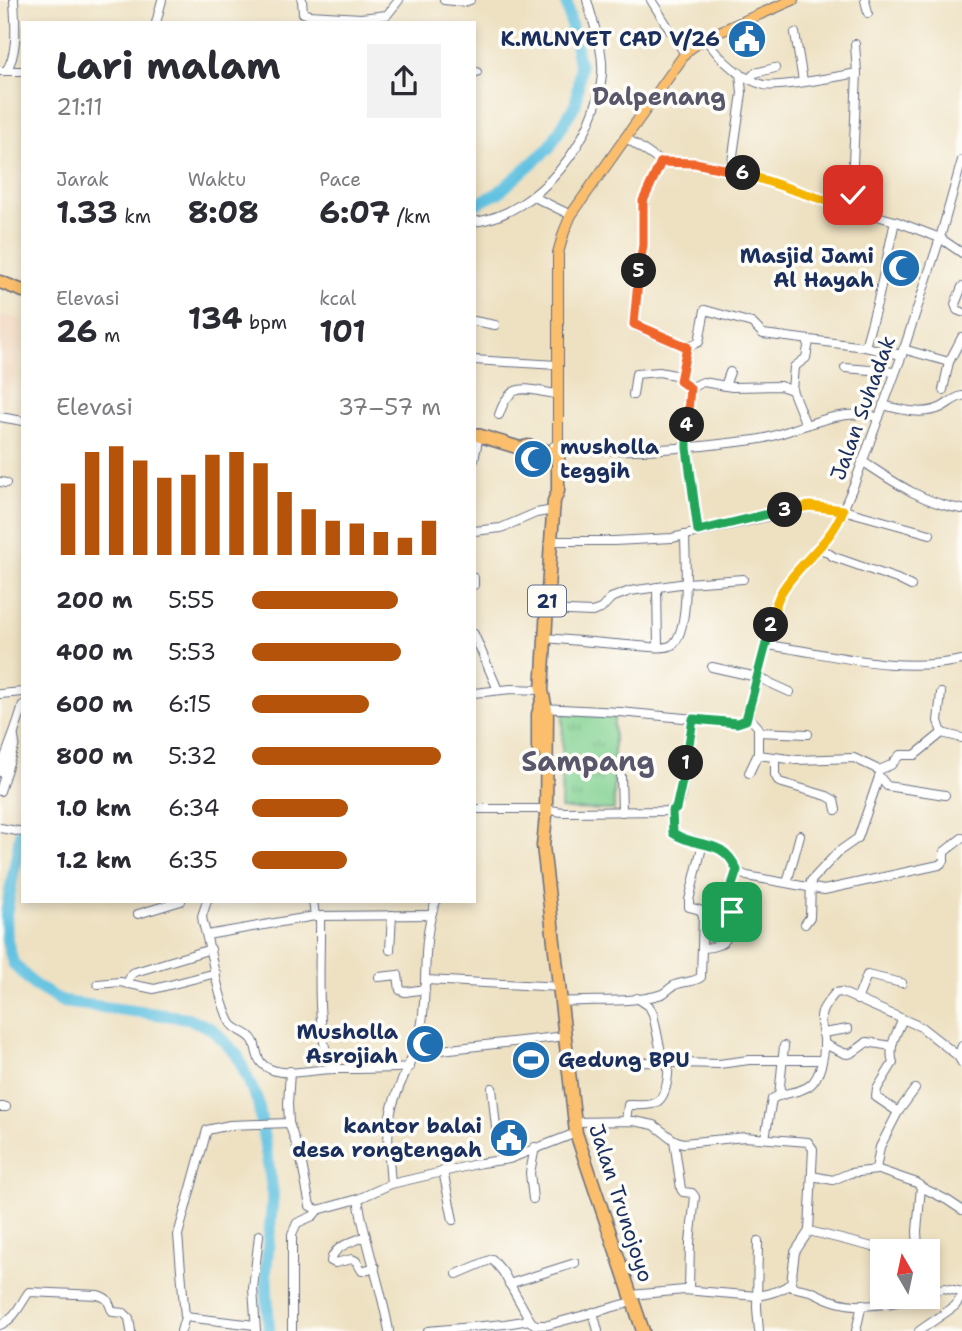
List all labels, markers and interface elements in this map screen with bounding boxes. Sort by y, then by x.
public building icon: K.MLNVET CAD V/26 [726,18,768,60]
place label: K.MLNVET CAD V/26 [500,25,720,53]
text: Lari malam [56,40,281,91]
button: share [367,44,441,118]
district label: Dalpenang [592,81,726,113]
text: 21:11 [56,92,103,122]
pin: 6 [726,156,760,190]
text: 6 [736,160,749,185]
pin [823,165,883,225]
text: Jarak [56,167,109,192]
text: Waktu [188,167,246,192]
text: Pace [319,167,361,192]
icon: check [834,176,872,214]
text: 1.33 [56,192,118,233]
text: 8:08 [188,192,259,233]
text: 6:07 [319,192,390,233]
text: km [118,204,151,229]
text: /km [390,204,431,229]
place label: Masjid Jami Al Hayah [740,242,874,294]
mosque icon: Masjid Jami Al Hayah [880,247,922,289]
pin: 5 [622,254,656,288]
text: 5 [633,258,644,283]
text: Elevasi [56,286,120,311]
text: kcal [319,286,356,311]
text: 134 [188,298,242,339]
text: bpm [242,310,287,335]
text: 26 [56,311,98,352]
text: 101 [319,311,366,352]
text: m [98,323,120,348]
street label: Jalan Suhadak [824,332,902,484]
text: Elevasi [56,392,133,422]
text: 37–57 m [338,392,441,422]
pin: 4 [670,408,704,442]
text: 4 [680,412,693,437]
place label: musholla teggih [560,433,660,485]
mosque icon: musholla teggih [512,438,554,480]
pin: 3 [768,492,802,528]
text: 3 [778,497,791,522]
text: 200 m [56,585,133,615]
text: 5:55 [168,585,214,615]
road number: 21 [528,586,566,616]
pin: 2 [754,608,788,642]
text: 2 [764,612,777,637]
text: 400 m [56,637,133,667]
text: 5:53 [168,637,216,667]
text: 600 m [56,689,133,719]
text: 6:15 [168,689,211,719]
text: 800 m [56,741,133,771]
text: 5:32 [168,741,217,771]
district label: Sampang [521,742,655,780]
pin: 1 [668,746,704,780]
text: 1 [681,750,690,775]
text: 1.0 km [56,793,131,823]
text: 6:34 [168,793,220,823]
text: 1.2 km [56,845,132,875]
text: 6:35 [168,845,218,875]
pin [702,882,762,942]
icon: arrive [713,893,751,931]
place label: Musholla Asrojiah [296,1018,399,1070]
mosque icon: Musholla Asrojiah [404,1023,446,1065]
sports icon: Gedung BPU [510,1039,552,1081]
place label: Gedung BPU [558,1046,690,1074]
place label: kantor balai desa rongtengah [292,1112,482,1164]
public building icon: kantor balai desa rongtengah [488,1117,530,1159]
street label: Jalan Trunojoyo [582,1120,660,1286]
north arrow [870,1239,940,1309]
map controls [870,1239,940,1309]

